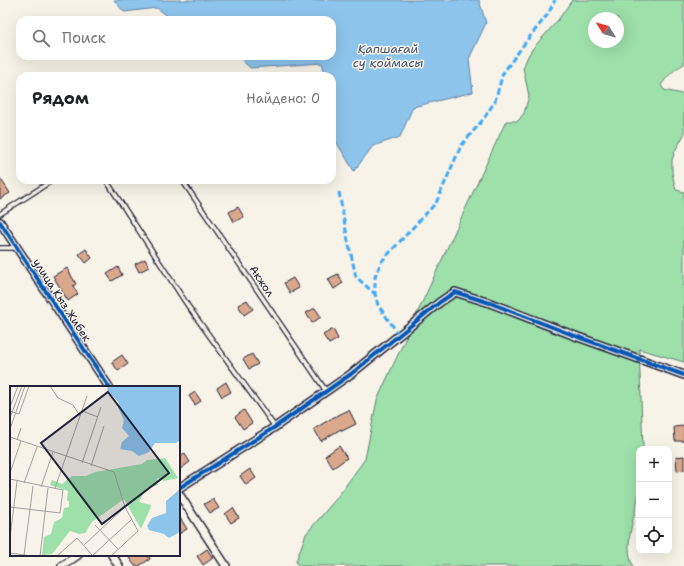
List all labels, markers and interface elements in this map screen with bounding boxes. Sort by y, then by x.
north arrow [588,12,624,48]
search box [16,16,336,60]
icon: search [30,27,52,49]
text: Поиск [62,28,106,48]
water label: Қапшағай су қоймасы [353,41,423,71]
text: Рядом [32,87,89,109]
text: Найдено: 0 [246,90,320,107]
street label: улица Кыз Жибек [29,256,94,345]
street label: Акжол [246,263,278,300]
inset map [10,386,180,556]
map controls [636,446,672,554]
button: + [636,446,672,482]
button: − [636,482,672,518]
button: locate [636,518,672,554]

